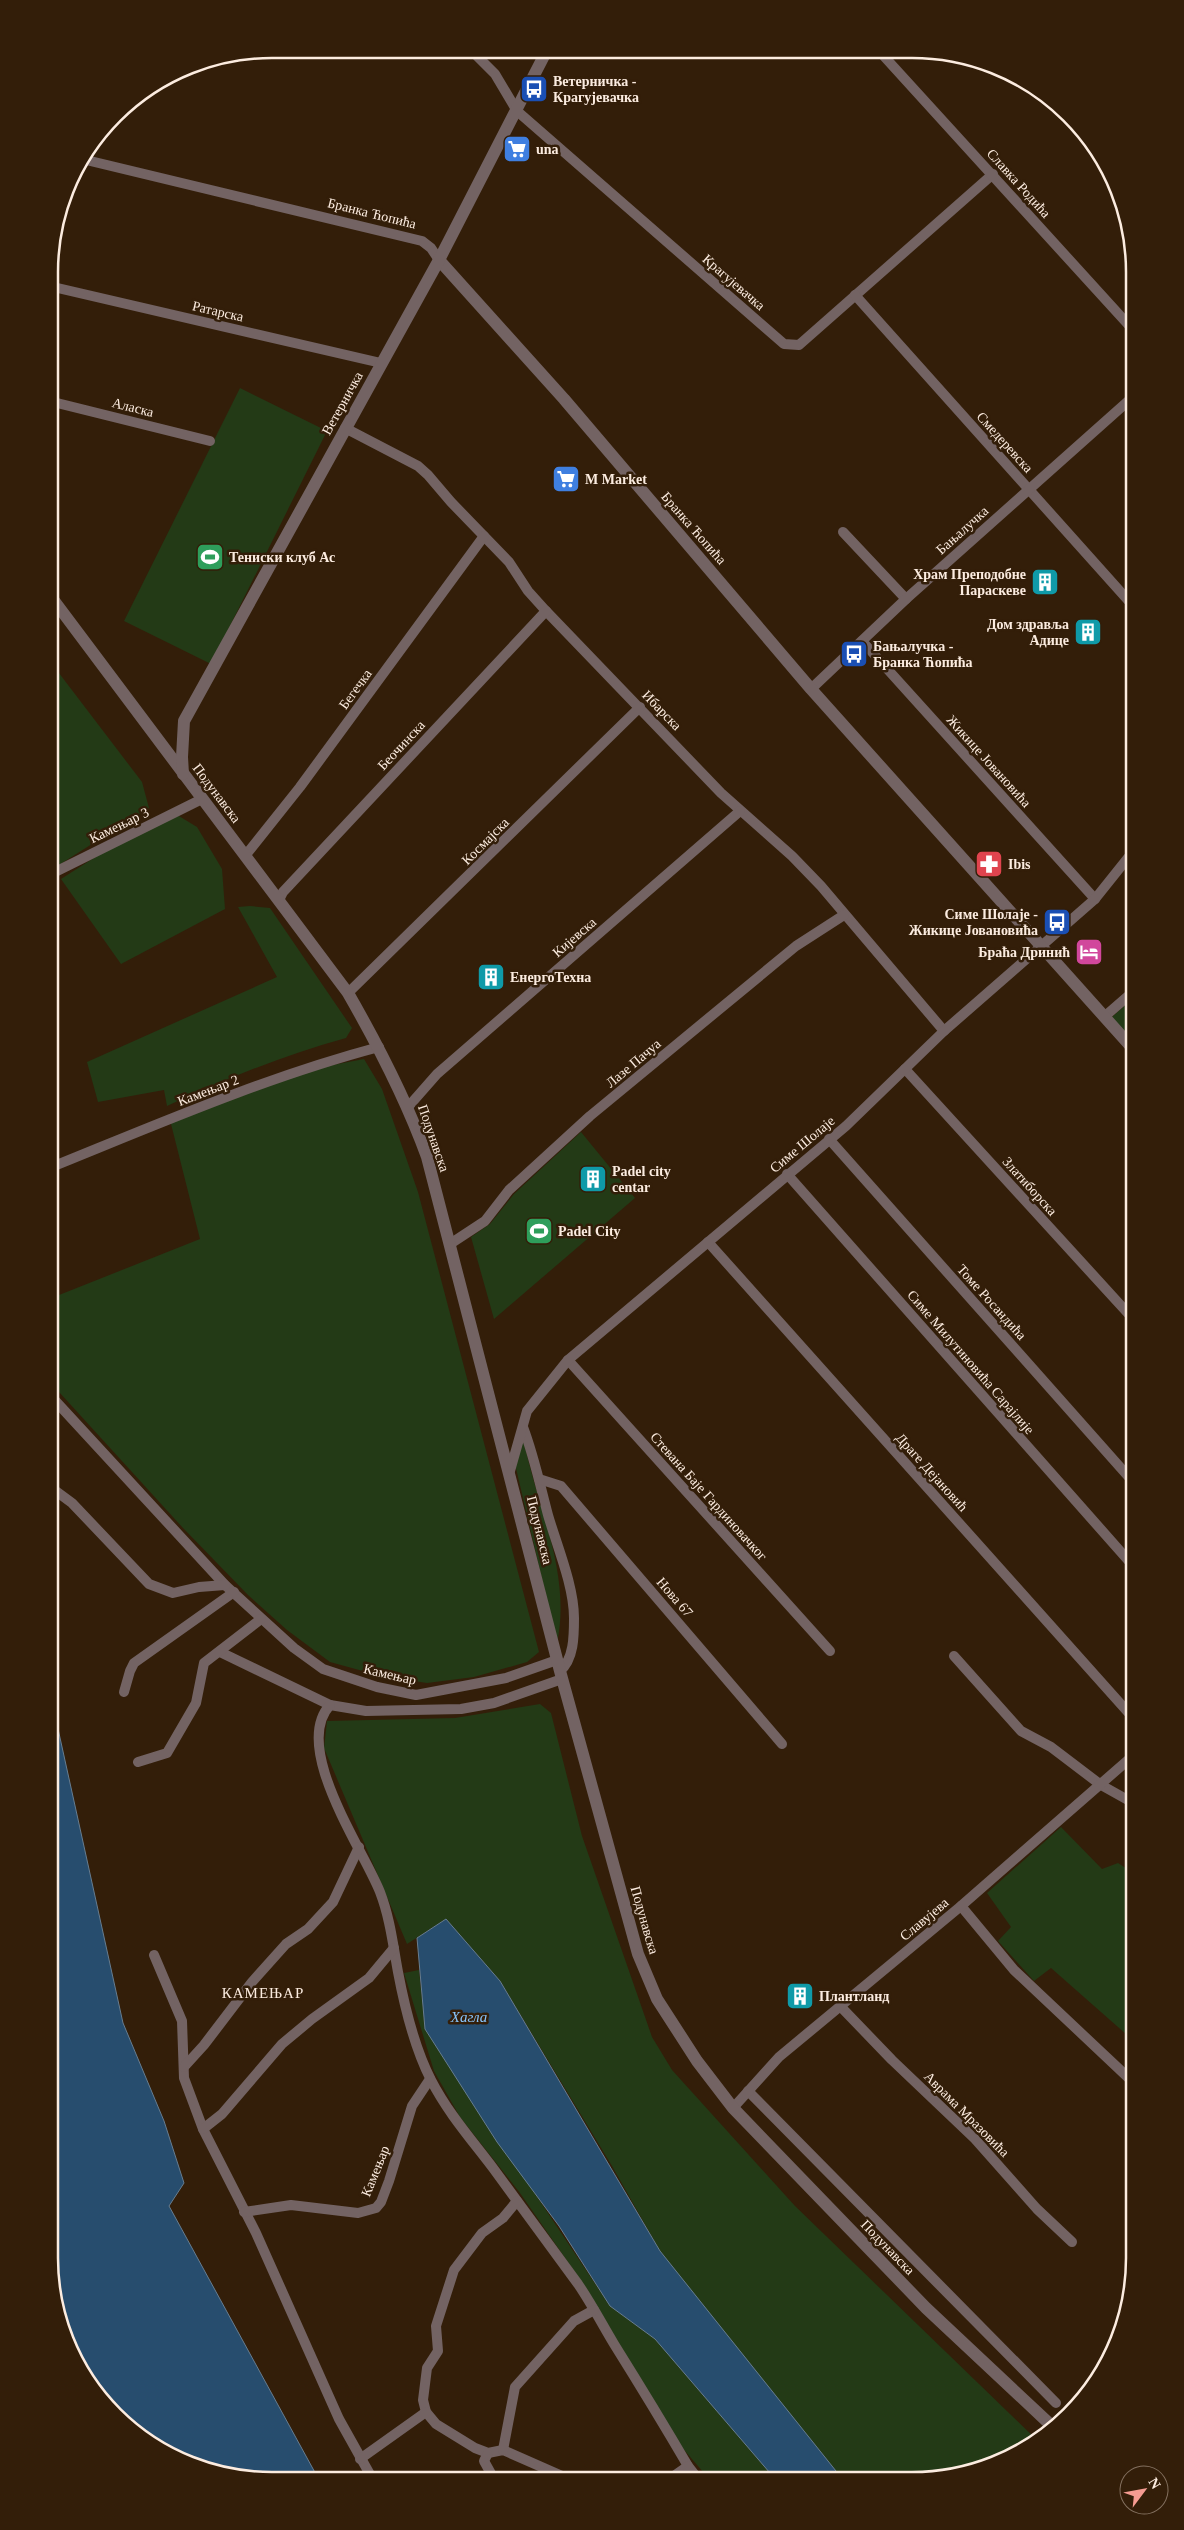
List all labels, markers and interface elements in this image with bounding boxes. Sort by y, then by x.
bus stop icon: Ветерничка - Крагујевачка [519,74,549,104]
place label: Ветерничка - Крагујевачка [553,74,639,105]
supermarket icon: una [502,134,532,164]
place label: una [536,142,559,157]
street label: Славка Родића [984,146,1054,221]
street label: Бранка Ћопића [326,195,418,232]
street label: Крагујевачка [700,251,768,314]
street label: Ратарска [191,298,246,325]
street label: Ветерничка [319,368,366,437]
street label: Аласка [111,395,156,420]
street label: Смедеревска [974,409,1036,476]
supermarket icon: M Market [551,464,581,494]
place label: M Market [585,472,647,487]
street label: Бранка Ћопића [658,489,730,568]
street label: Бањалучка [933,503,992,558]
sports icon: Тениски клуб Ас [195,542,225,572]
place label: Тениски клуб Ас [229,550,335,565]
place label: Храм Преподобне Параскеве [913,567,1026,598]
building icon: Храм Преподобне Параскеве [1030,567,1060,597]
place label: Дом здравља Адице [987,617,1069,648]
building icon: Дом здравља Адице [1073,617,1103,647]
bus stop icon: Бањалучка - Бранка Ћопића [839,639,869,669]
place label: Бањалучка - Бранка Ћопића [873,639,973,670]
street label: Бегечка [336,666,375,712]
street label: Ибарска [639,687,685,734]
street label: Жикице Јовановића [943,712,1034,811]
street label: Беочинска [375,717,429,773]
street label: Подунавска [190,761,244,826]
street label: Камењар 3 [87,805,151,846]
street label: Космајска [459,814,512,868]
pharmacy icon: Ibis [974,849,1004,879]
place label: Ibis [1008,857,1031,872]
place label: Симе Шолаје - Жикице Јовановића [909,907,1038,938]
bus stop icon: Симе Шолаје - Жикице Јовановића [1042,907,1072,937]
street label: Кијевска [550,914,600,960]
hotel icon: Браћа Дринић [1074,937,1104,967]
place label: Браћа Дринић [978,945,1070,960]
building icon: ЕнергоТехна [476,962,506,992]
place label: ЕнергоТехна [510,970,591,985]
street label: Лазе Пачуа [603,1036,664,1091]
street label: Камењар 2 [175,1072,241,1109]
street label: Подунавска [415,1103,452,1174]
street label: Симе Шолаје [767,1113,838,1176]
street label: Златиборска [999,1154,1060,1219]
building icon: Padel city centar [578,1164,608,1194]
place label: Padel city centar [612,1164,671,1195]
sports icon: Padel City [524,1216,554,1246]
place label: Padel City [558,1224,621,1239]
street label: Томе Росандића [954,1262,1030,1343]
street label: Симе Милутиновића Сарајлије [904,1287,1037,1437]
street label: Стевана Баје Гардиновачког [647,1429,770,1564]
street label: Драге Дејановић [893,1430,971,1514]
street label: Подунавска [524,1494,555,1567]
street label: Нова 67 [653,1575,696,1620]
street label: Камењар [362,1661,418,1688]
street label: Подунавска [628,1884,662,1957]
street label: Славујева [897,1894,952,1944]
building icon: Плантланд [785,1981,815,2011]
district label: КАМЕЊАР [222,1985,304,2001]
place label: Плантланд [819,1989,889,2004]
water label: Хагла [450,2009,487,2025]
street label: Аврама Мразовића [921,2069,1013,2160]
street label: Камењар [358,2143,392,2199]
street label: Подунавска [858,2217,918,2278]
north arrow [1119,2465,1169,2515]
text: N [1146,2475,1164,2492]

